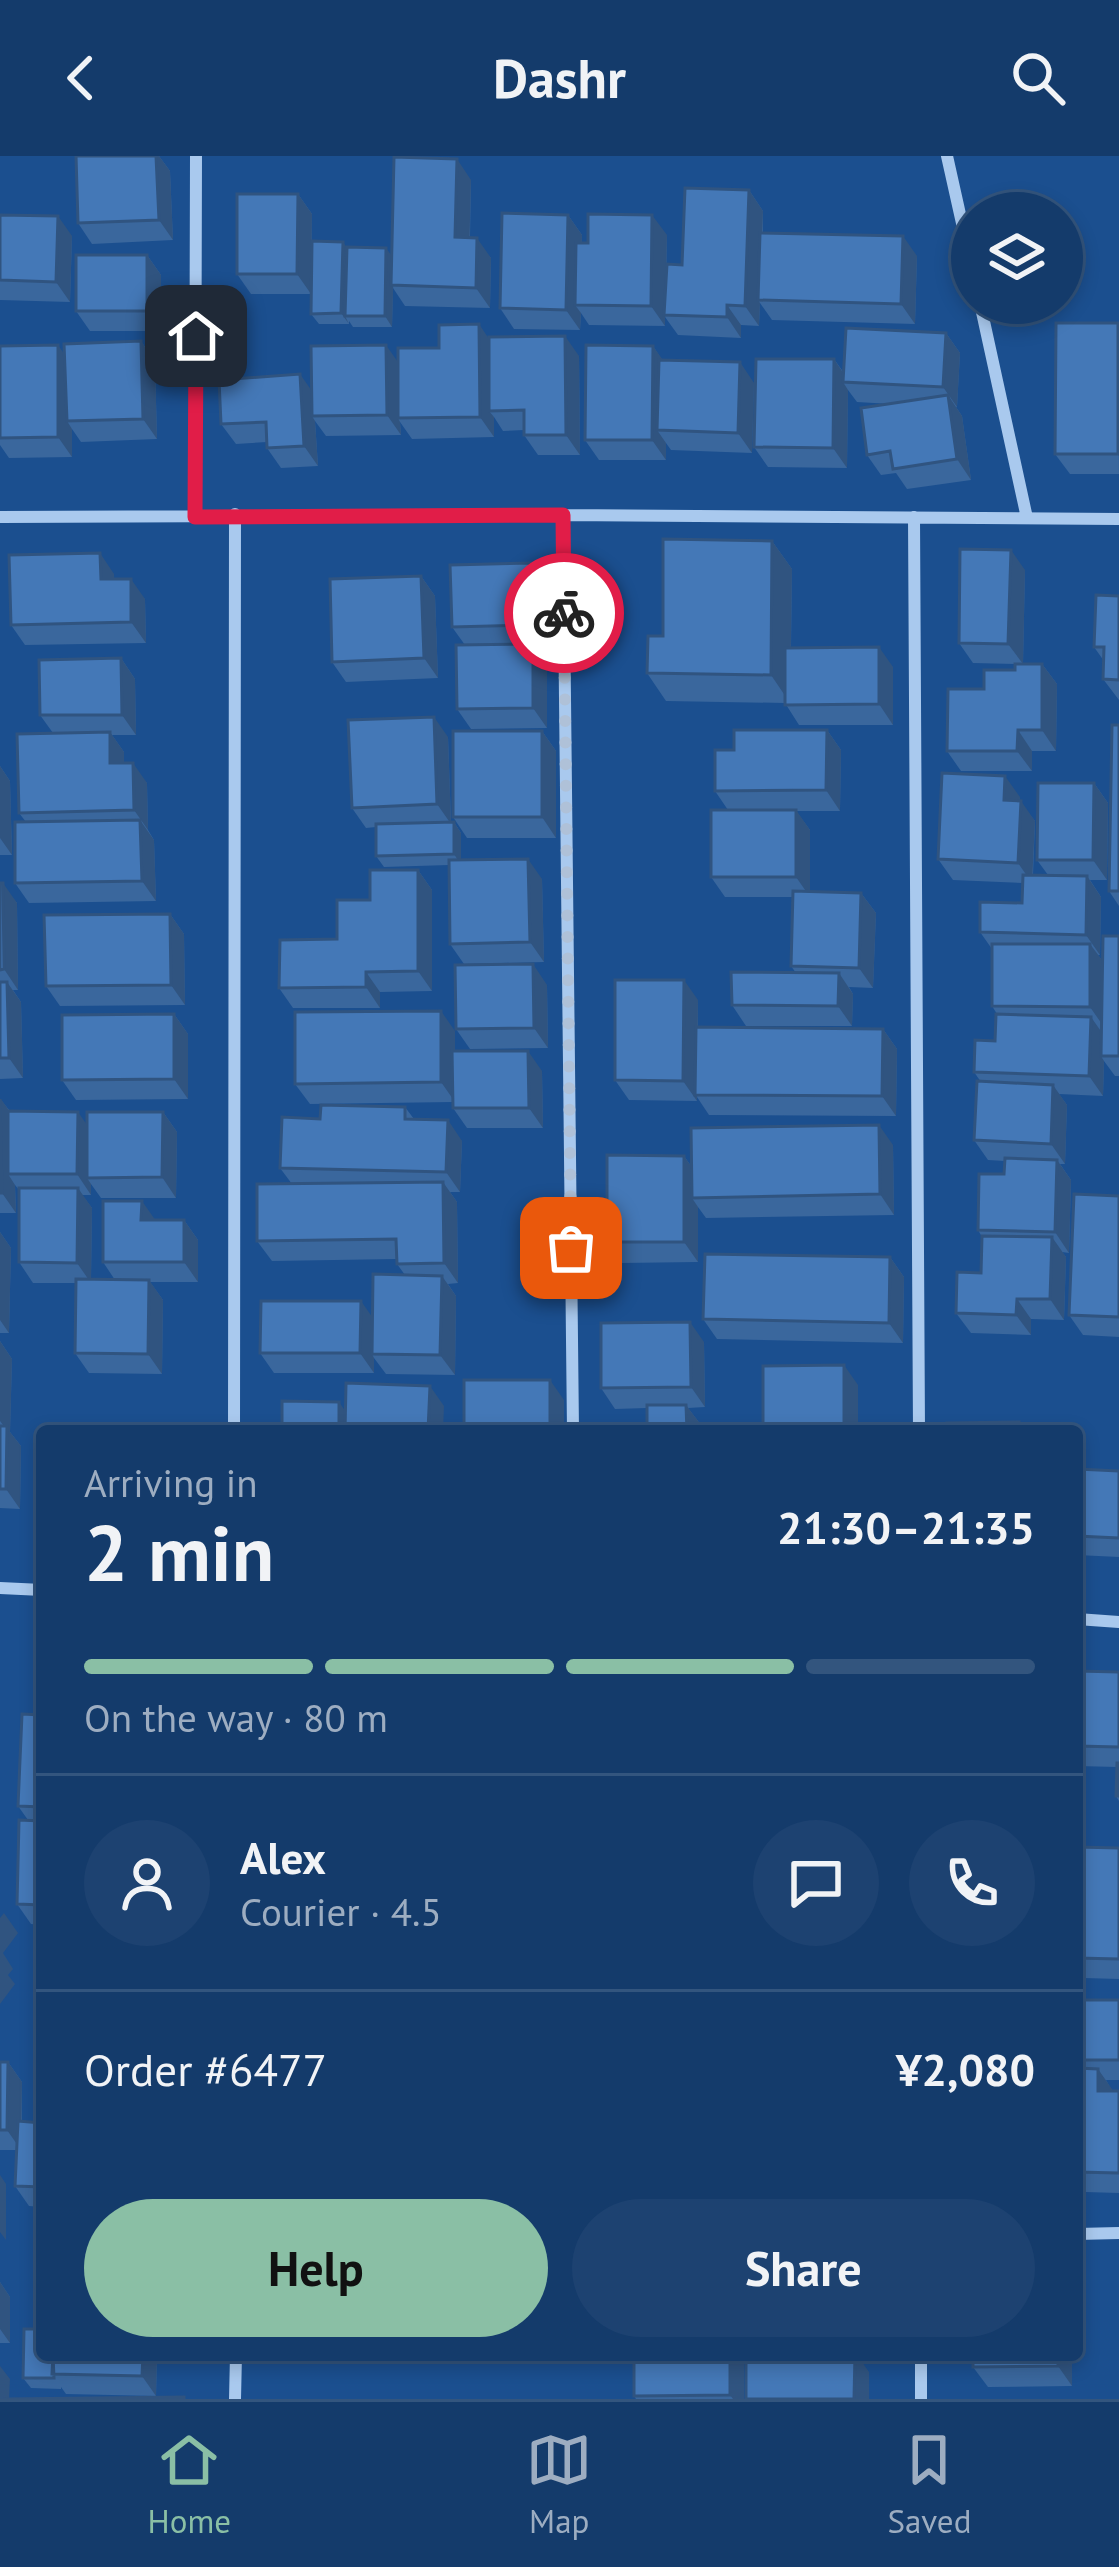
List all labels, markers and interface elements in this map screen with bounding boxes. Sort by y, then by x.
text: Dashr [493,43,626,113]
icon: back [48,45,114,111]
icon: search [1005,45,1071,111]
map controls [951,192,1083,324]
button: layers [951,192,1083,324]
pin [145,285,247,387]
icon: home [163,303,229,369]
courier [504,553,624,673]
icon: bike [531,580,597,646]
pin [520,1197,622,1299]
icon: bag [538,1215,604,1281]
text: Arriving in [84,1457,258,1508]
text: 21:30–21:35 [777,1498,1035,1556]
text: 2 min [84,1502,274,1603]
text: On the way · 80 m [84,1692,388,1743]
button: person [84,1820,210,1946]
button: chat [753,1820,879,1946]
button: phone [909,1820,1035,1946]
text: Alex [240,1828,326,1886]
text: Courier · 4.5 [240,1886,442,1937]
text: Order #6477 [84,2040,327,2098]
text: ¥2,080 [896,2040,1035,2098]
button: Help [84,2199,548,2337]
button: Share [572,2199,1035,2337]
tab: Home [148,2427,231,2542]
tab: Map [526,2427,592,2542]
tab: Saved [887,2427,971,2542]

